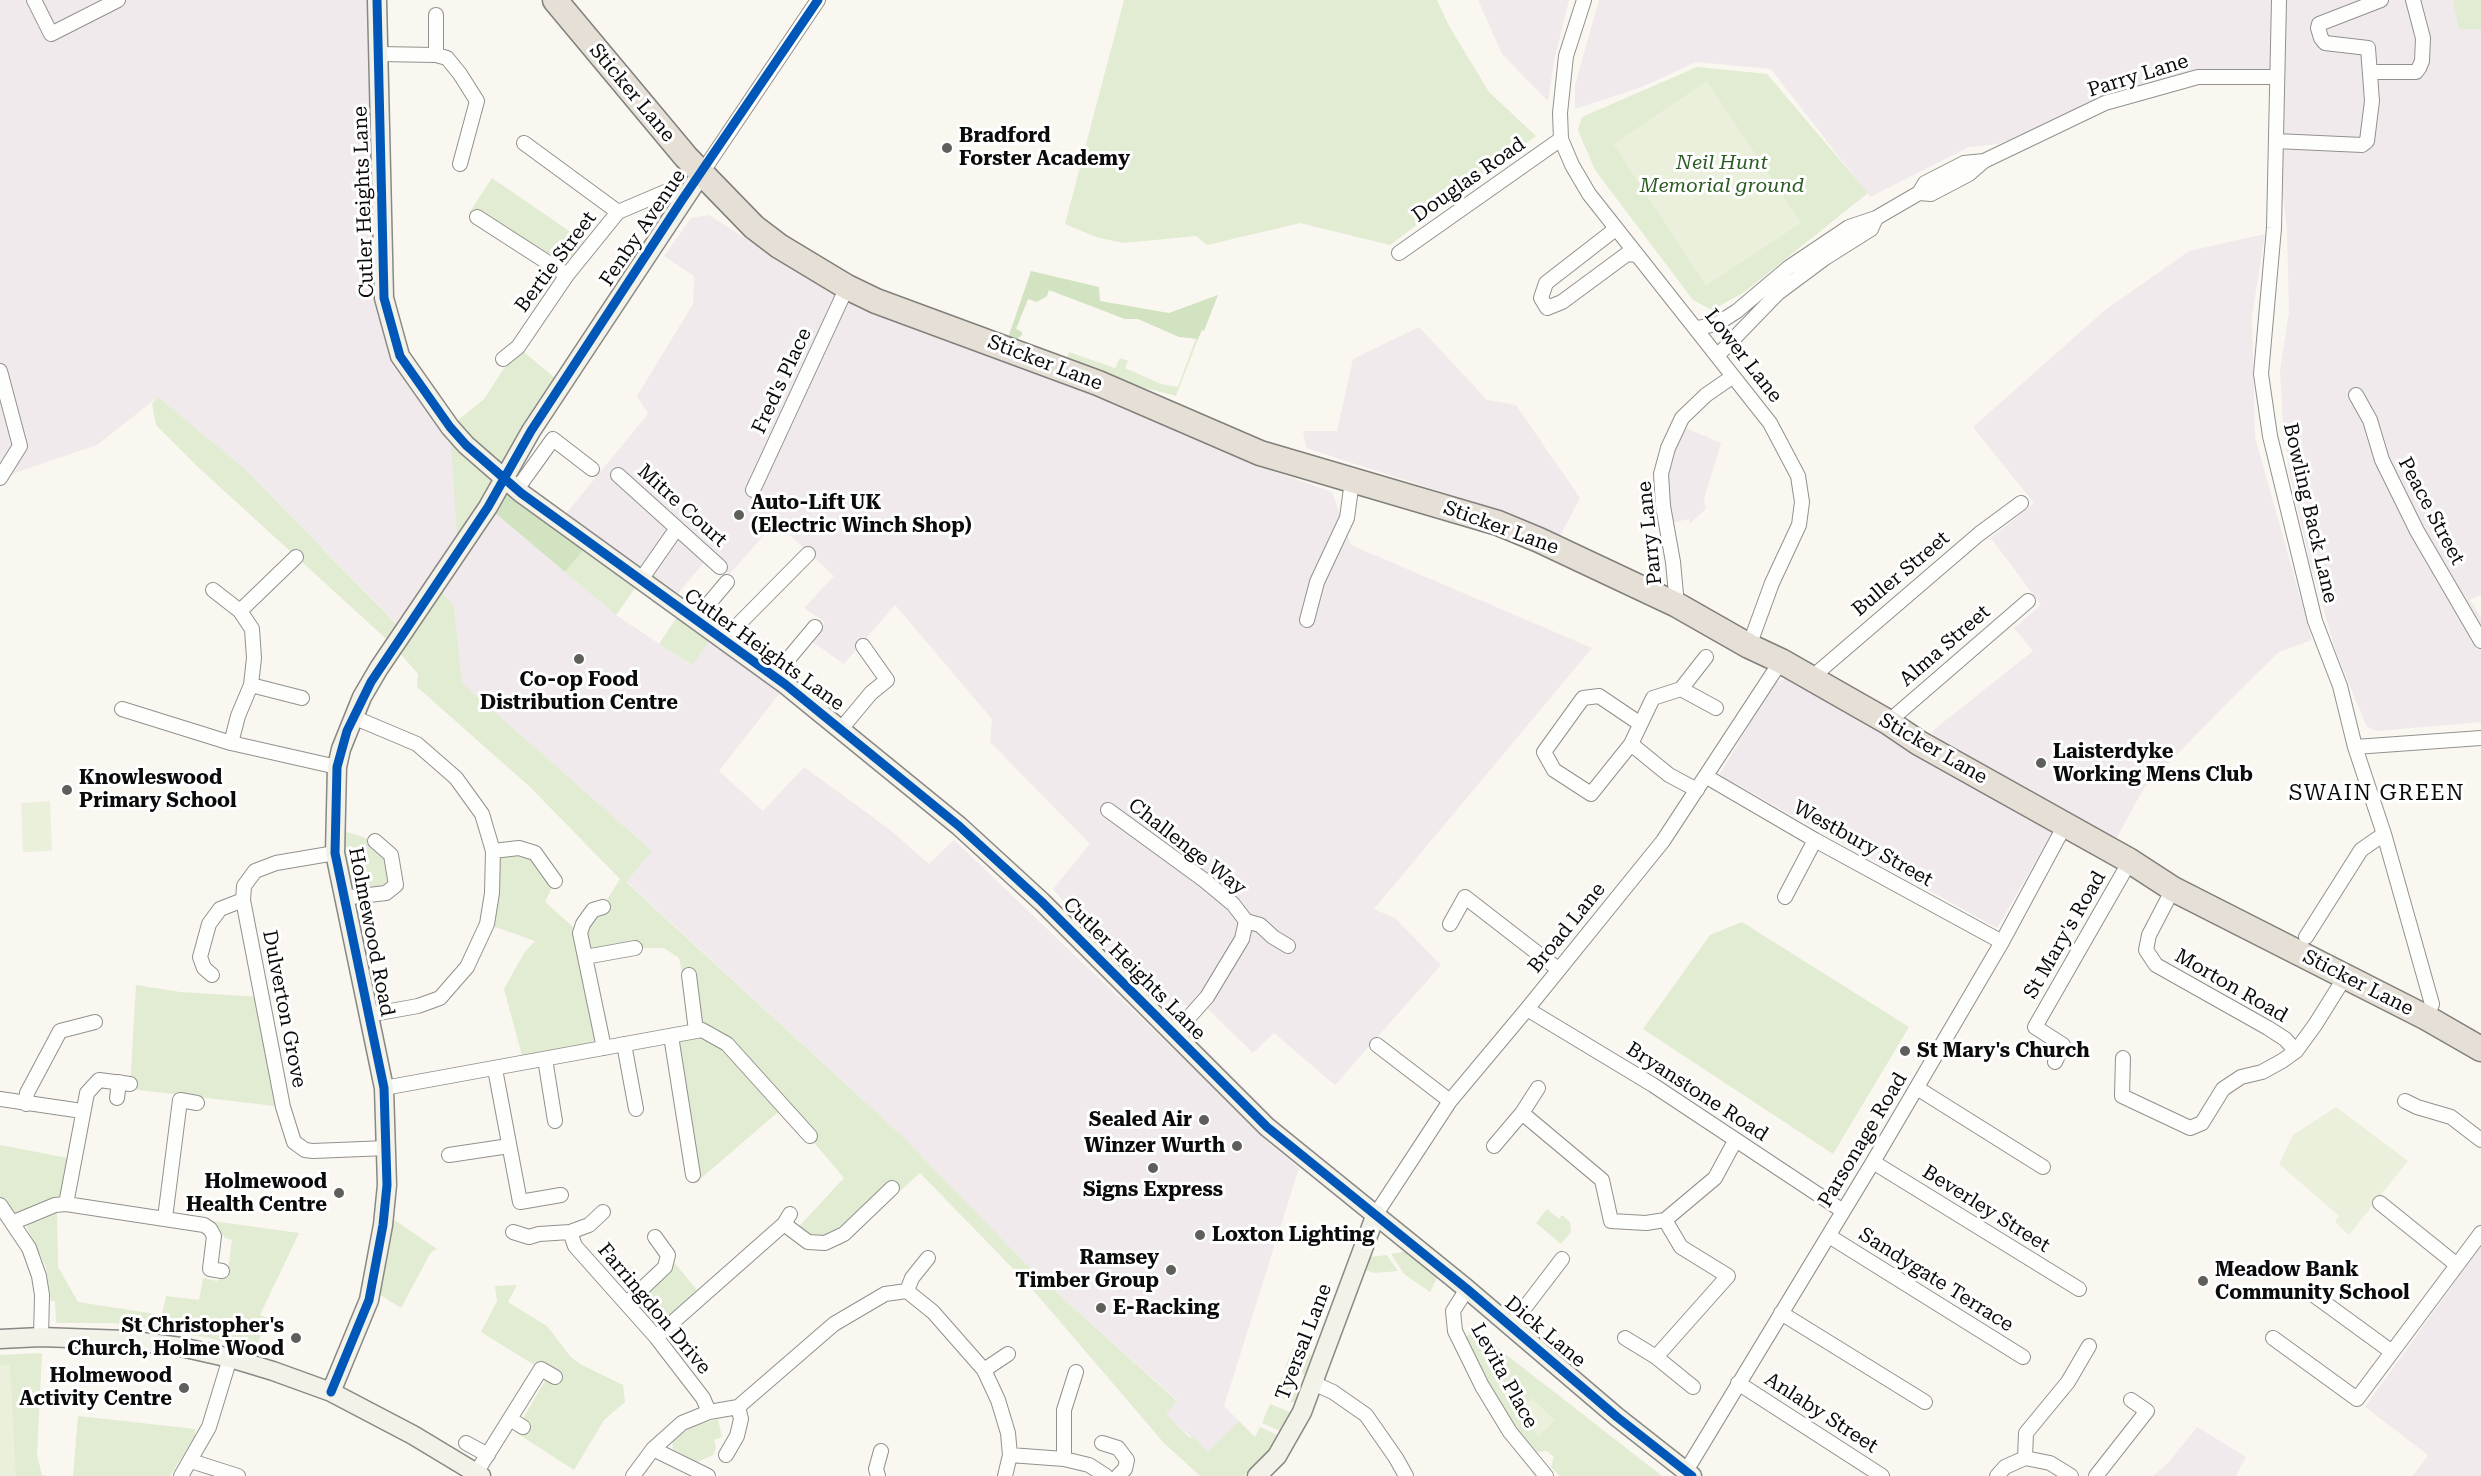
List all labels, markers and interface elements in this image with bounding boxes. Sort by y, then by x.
street label: Sticker Lane [584,39,680,147]
street label: Parry Lane [2085,49,2191,103]
street label: Cutler Heights Lane [349,106,379,298]
place label: Bradford Forster Academy [959,124,1130,171]
street label: Douglas Road [1408,132,1530,228]
marker: Bradford Forster Academy [940,141,954,155]
park label: Neil Hunt Memorial ground [1640,151,1804,198]
street label: Fenby Avenue [595,165,691,291]
street label: Bertie Street [510,207,602,317]
street label: Lower Lane [1699,304,1787,408]
street label: Fred's Place [747,324,817,438]
street label: Sticker Lane [984,330,1106,396]
street label: Bowling Back Lane [2278,421,2342,605]
street label: Peace Street [2393,453,2469,569]
street label: Mitre Court [632,460,732,552]
street label: Parry Lane [1633,480,1667,586]
place label: Auto-Lift UK (Electric Winch Shop) [751,491,972,538]
street label: Sticker Lane [1440,496,1562,560]
marker: Auto-Lift UK (Electric Winch Shop) [732,508,746,522]
street label: Buller Street [1847,526,1955,622]
street label: Cutler Heights Lane [679,584,849,716]
street label: Alma Street [1895,600,1995,692]
marker: Co-op Food Distribution Centre [572,652,586,666]
place label: Co-op Food Distribution Centre [480,668,678,715]
street label: Sticker Lane [1875,708,1991,790]
place label: Laisterdyke Working Mens Club [2053,740,2253,787]
marker: Laisterdyke Working Mens Club [2034,756,2048,770]
place label: Knowleswood Primary School [79,766,237,813]
district label: SWAIN GREEN [2289,781,2465,807]
marker: Knowleswood Primary School [60,783,74,797]
street label: Challenge Way [1123,794,1251,900]
street label: Westbury Street [1789,796,1937,892]
street label: Holmewood Road [343,845,399,1019]
street label: St Mary's Road [2019,867,2111,1003]
street label: Broad Lane [1523,878,1611,978]
street label: Cutler Heights Lane [1058,893,1210,1045]
street label: Dulverton Grove [257,928,311,1090]
street label: Morton Road [2170,944,2292,1028]
street label: Sticker Lane [2299,945,2417,1021]
street label: Bryanstone Road [1622,1037,1772,1147]
place label: St Mary's Church [1917,1039,2090,1063]
marker: St Mary's Church [1898,1044,1912,1058]
street label: Parsonage Road [1813,1068,1913,1212]
place label: Sealed Air [1089,1108,1192,1132]
marker: Sealed Air [1197,1113,1211,1127]
place label: Winzer Wurth [1084,1134,1225,1158]
marker: Winzer Wurth [1230,1139,1244,1153]
street label: Beverley Street [1918,1160,2054,1258]
marker: Signs Express [1146,1161,1160,1175]
place label: Holmewood Health Centre [186,1170,327,1217]
place label: Signs Express [1083,1178,1223,1202]
marker: Holmewood Health Centre [332,1186,346,1200]
place label: Loxton Lighting [1212,1223,1375,1247]
street label: Sandygate Terrace [1854,1223,2018,1337]
marker: Loxton Lighting [1193,1228,1207,1242]
street label: Farringdon Drive [592,1239,716,1379]
place label: Ramsey Timber Group [1015,1246,1159,1293]
place label: Meadow Bank Community School [2215,1258,2410,1305]
marker: Ramsey Timber Group [1164,1263,1178,1277]
marker: Meadow Bank Community School [2196,1274,2210,1288]
street label: Tyersal Lane [1271,1280,1337,1404]
street label: Dick Lane [1500,1291,1590,1373]
place label: E-Racking [1113,1296,1219,1320]
marker: E-Racking [1094,1301,1108,1315]
place label: St Christopher's Church, Holme Wood [67,1314,284,1361]
street label: Levita Place [1465,1319,1543,1433]
marker: St Christopher's Church, Holme Wood [289,1331,303,1345]
place label: Holmewood Activity Centre [19,1364,172,1411]
street label: Anlaby Street [1760,1367,1882,1459]
marker: Holmewood Activity Centre [177,1381,191,1395]

